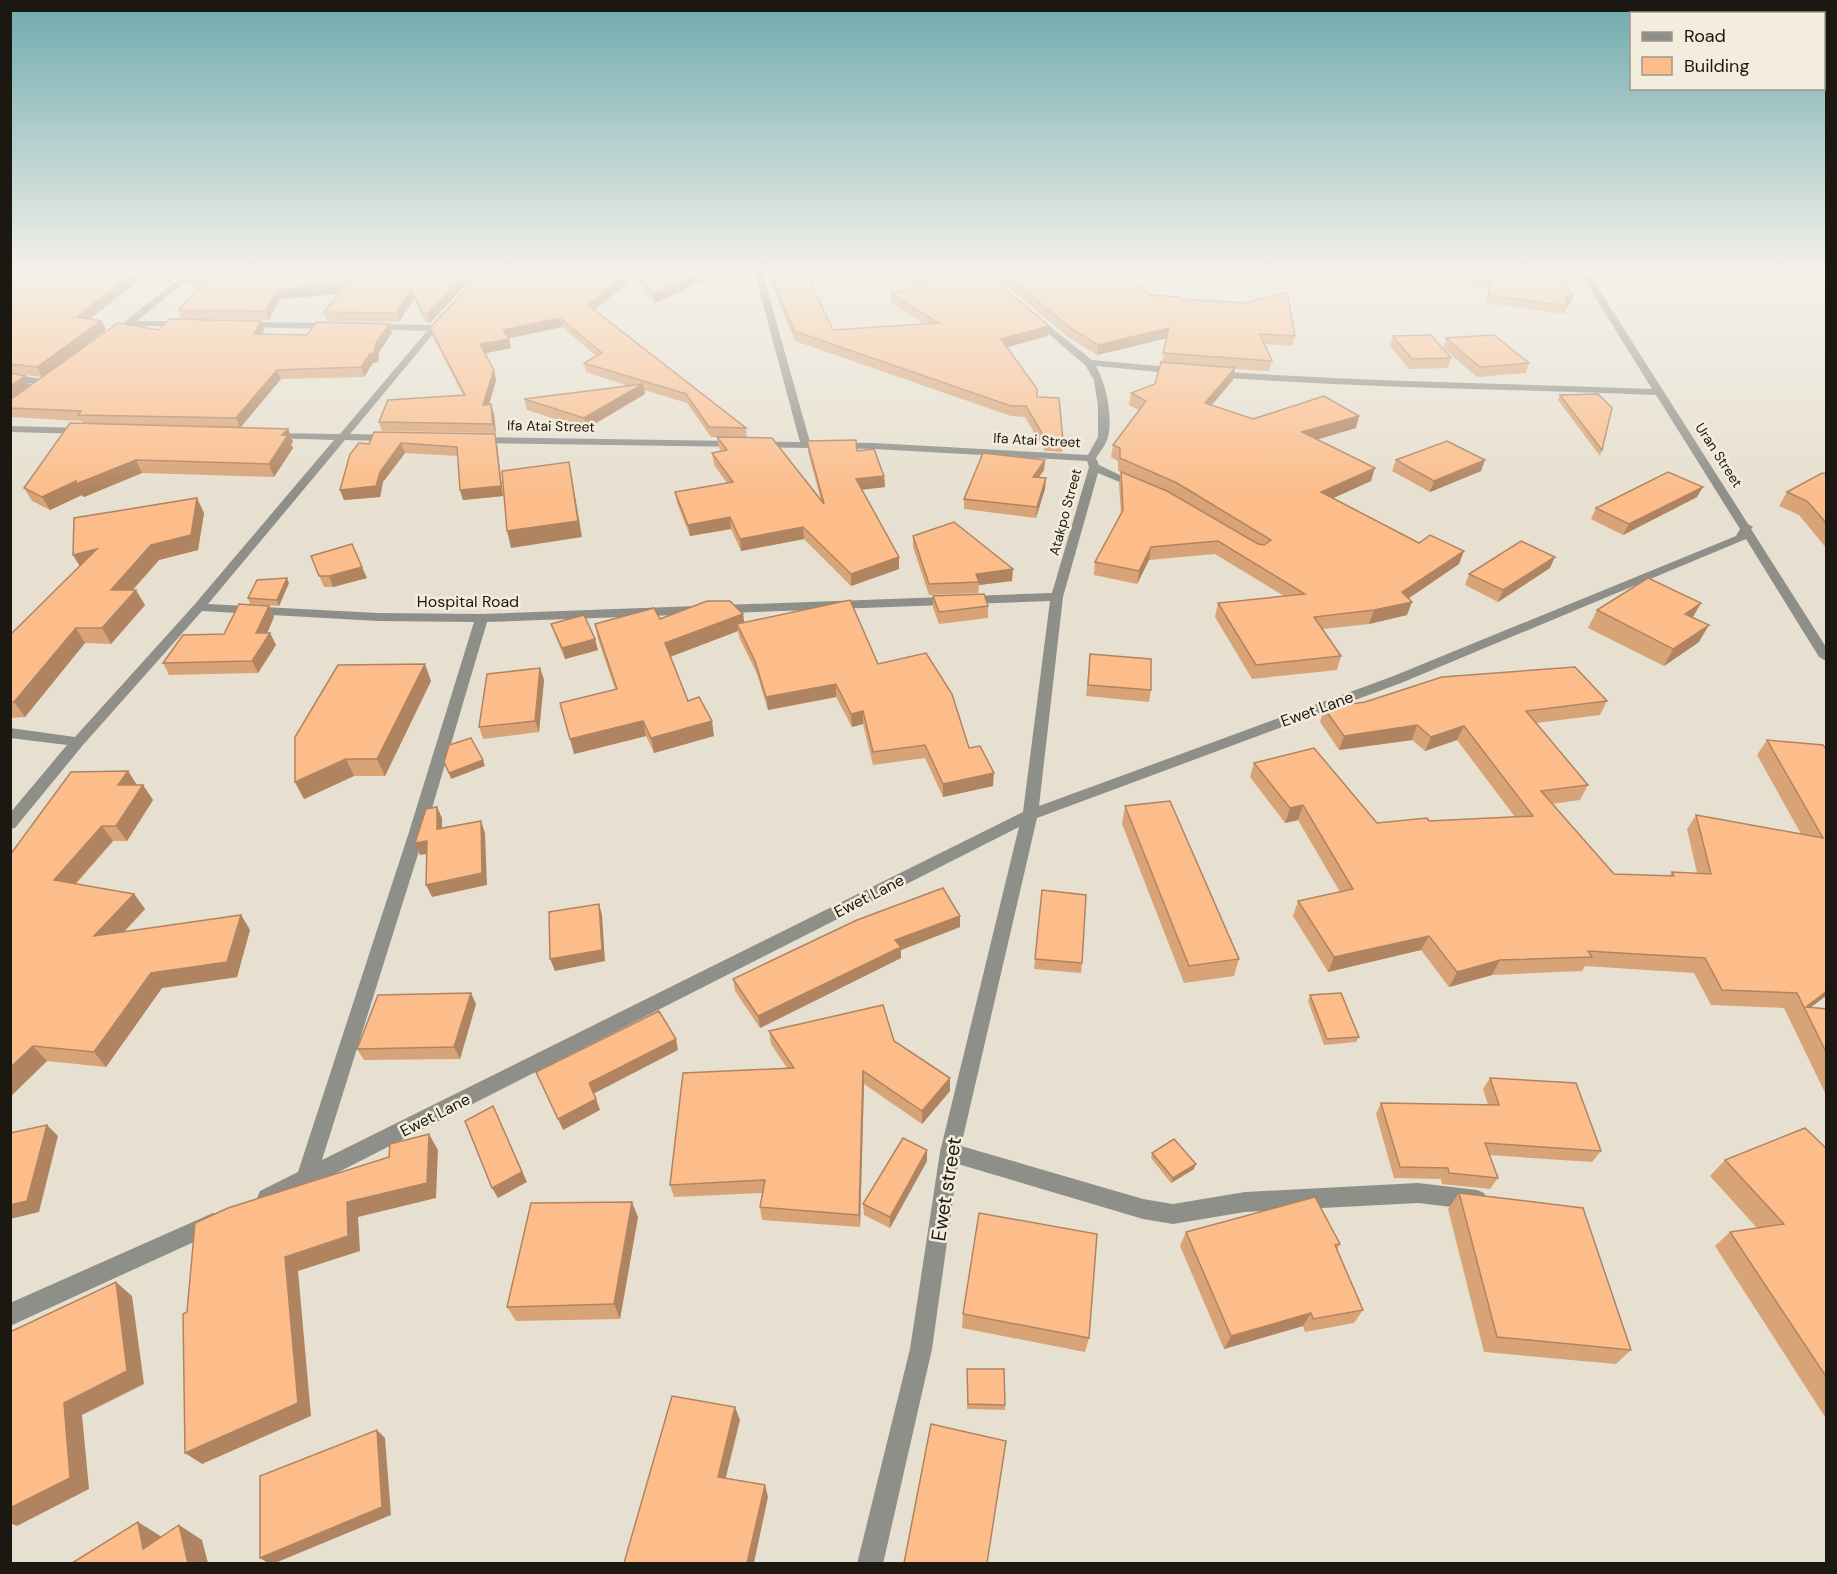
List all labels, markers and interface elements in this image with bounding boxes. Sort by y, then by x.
legend [1630,12,1825,90]
text: Road [1684,24,1726,48]
text: Building [1684,54,1749,78]
street label: Ifa Atai Street [507,416,595,436]
street label: Uran Street [1691,419,1747,491]
street label: Ifa Atai Street [993,429,1081,451]
street label: Atakpo Street [1045,467,1085,557]
street label: Hospital Road [417,591,519,612]
street label: Ewet Lane [1278,686,1356,732]
street label: Ewet Lane [831,869,907,923]
street label: Ewet Lane [397,1088,473,1142]
street label: Ewet street [925,1135,967,1243]

